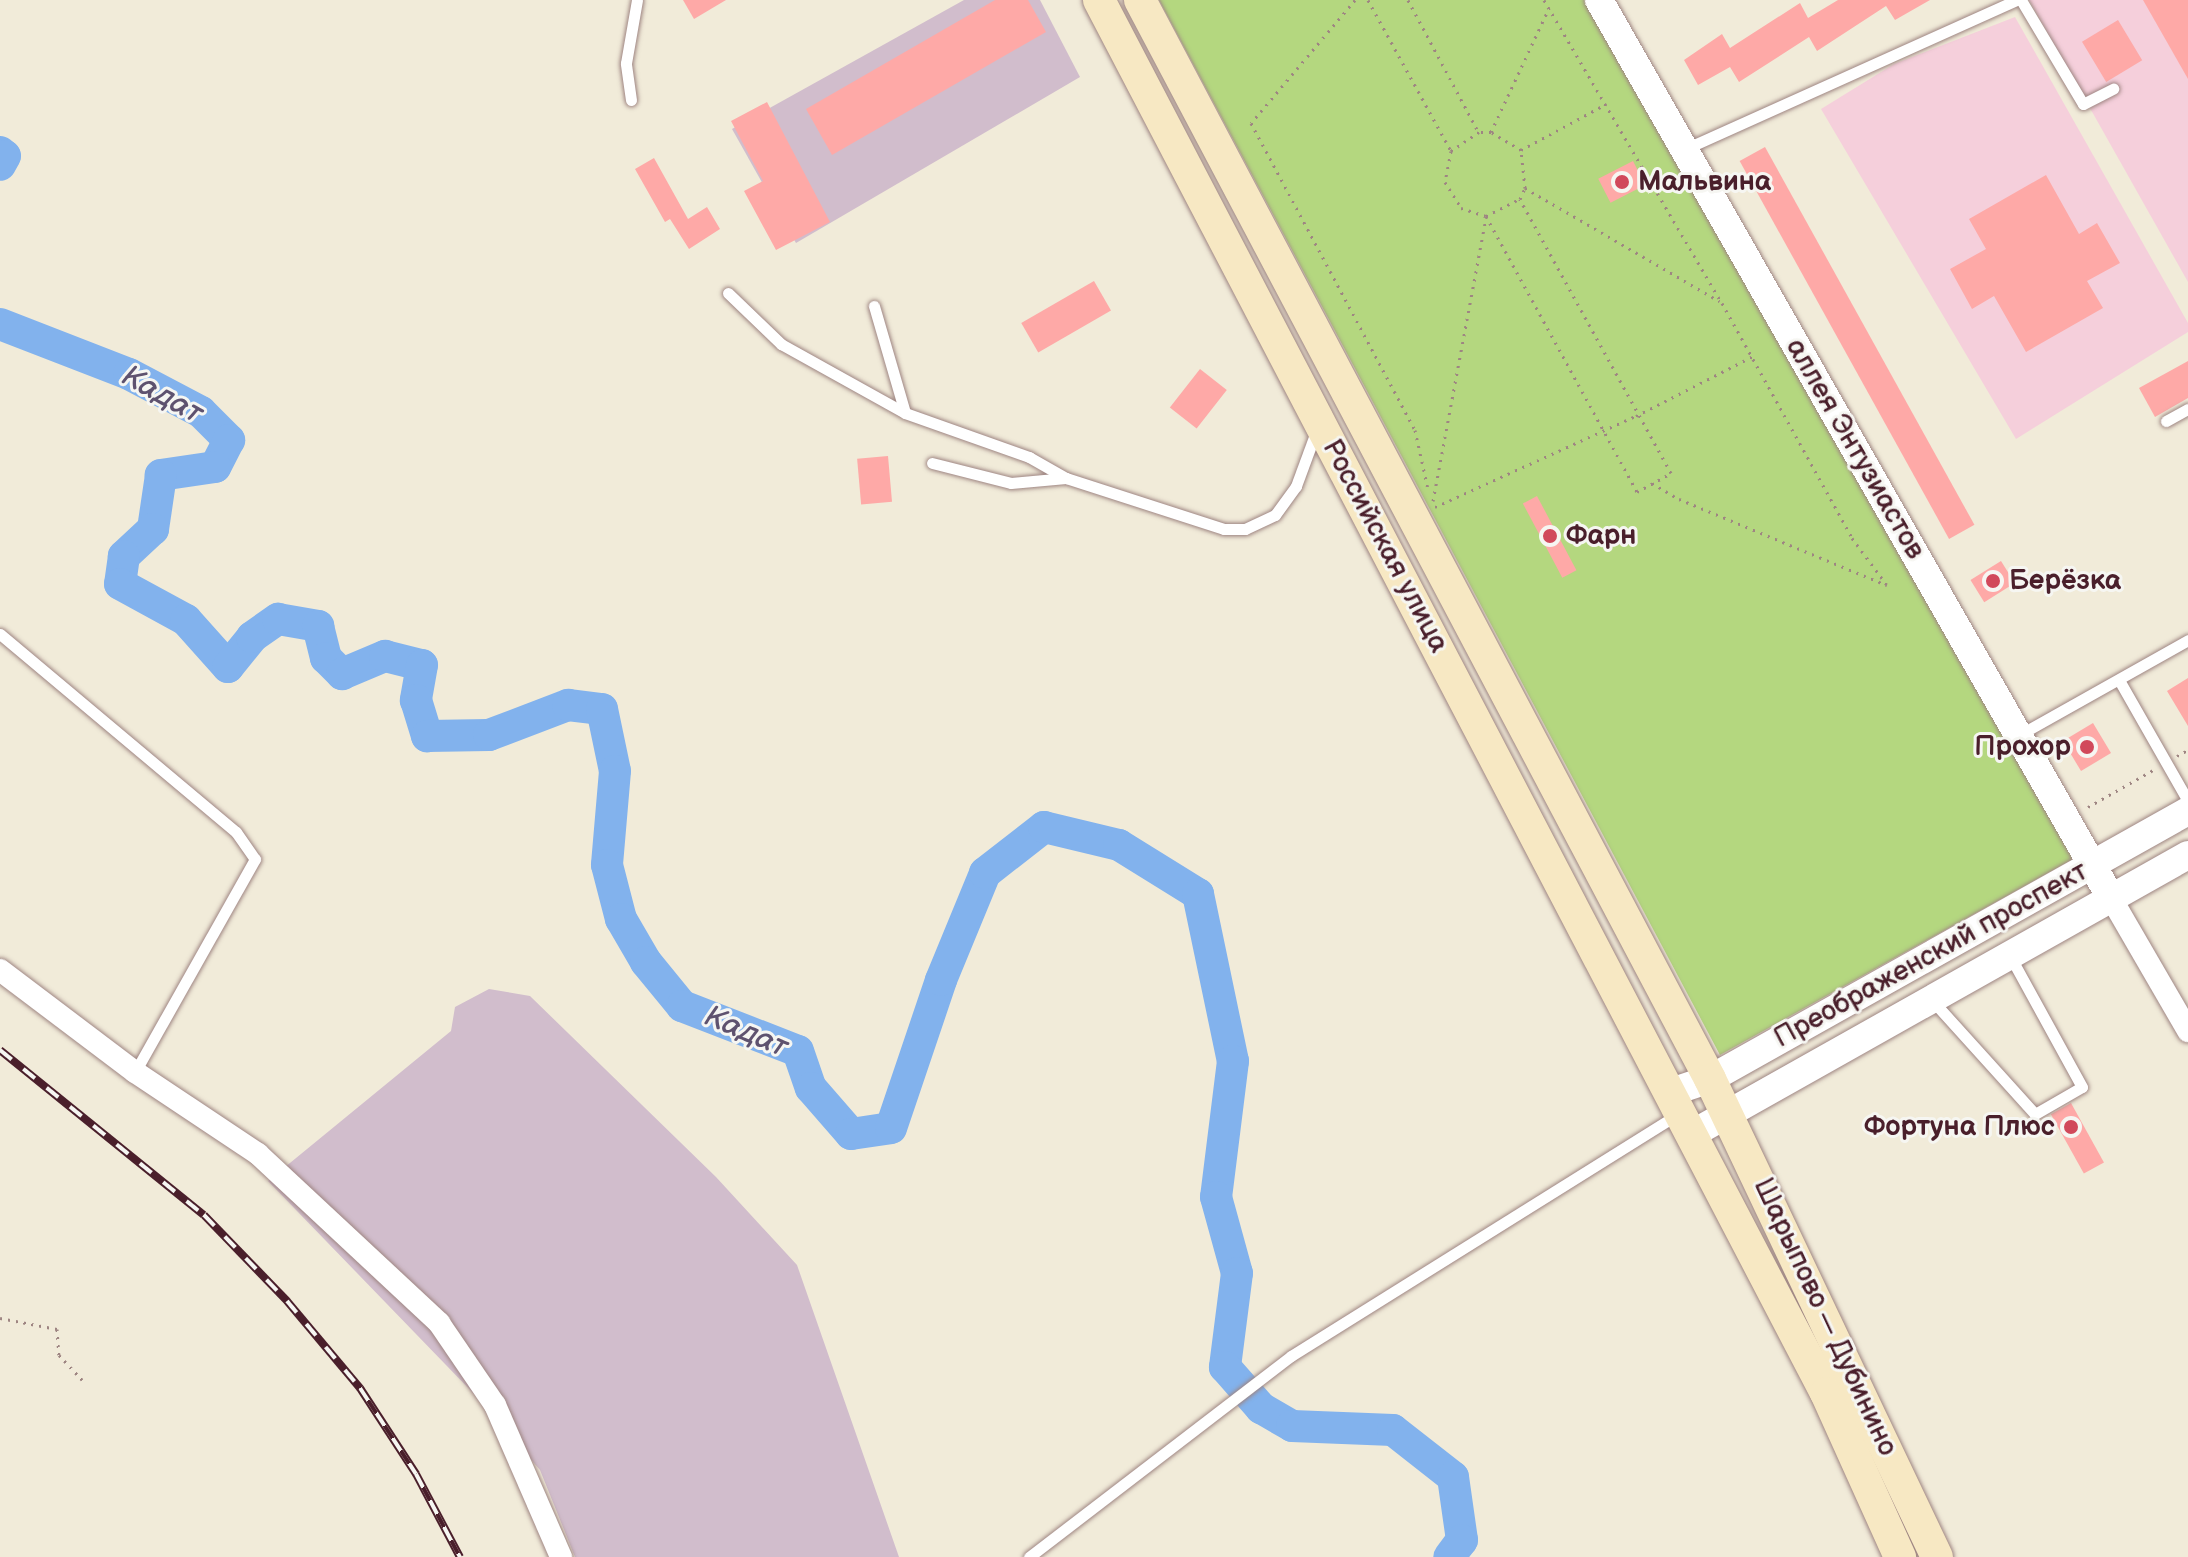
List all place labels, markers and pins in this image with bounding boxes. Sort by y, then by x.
place label: Мальвина [1638,165,1771,199]
marker: Мальвина [1613,173,1631,191]
place label: Фарн [1566,519,1636,553]
marker: Фарн [1541,527,1559,545]
place label: Берёзка [2009,564,2121,598]
marker: Берёзка [1984,572,2002,590]
place label: Прохор [1974,730,2071,764]
marker: Прохор [2078,738,2096,756]
place label: Фортуна Плюс [1864,1110,2055,1144]
marker: Фортуна Плюс [2062,1118,2080,1136]

